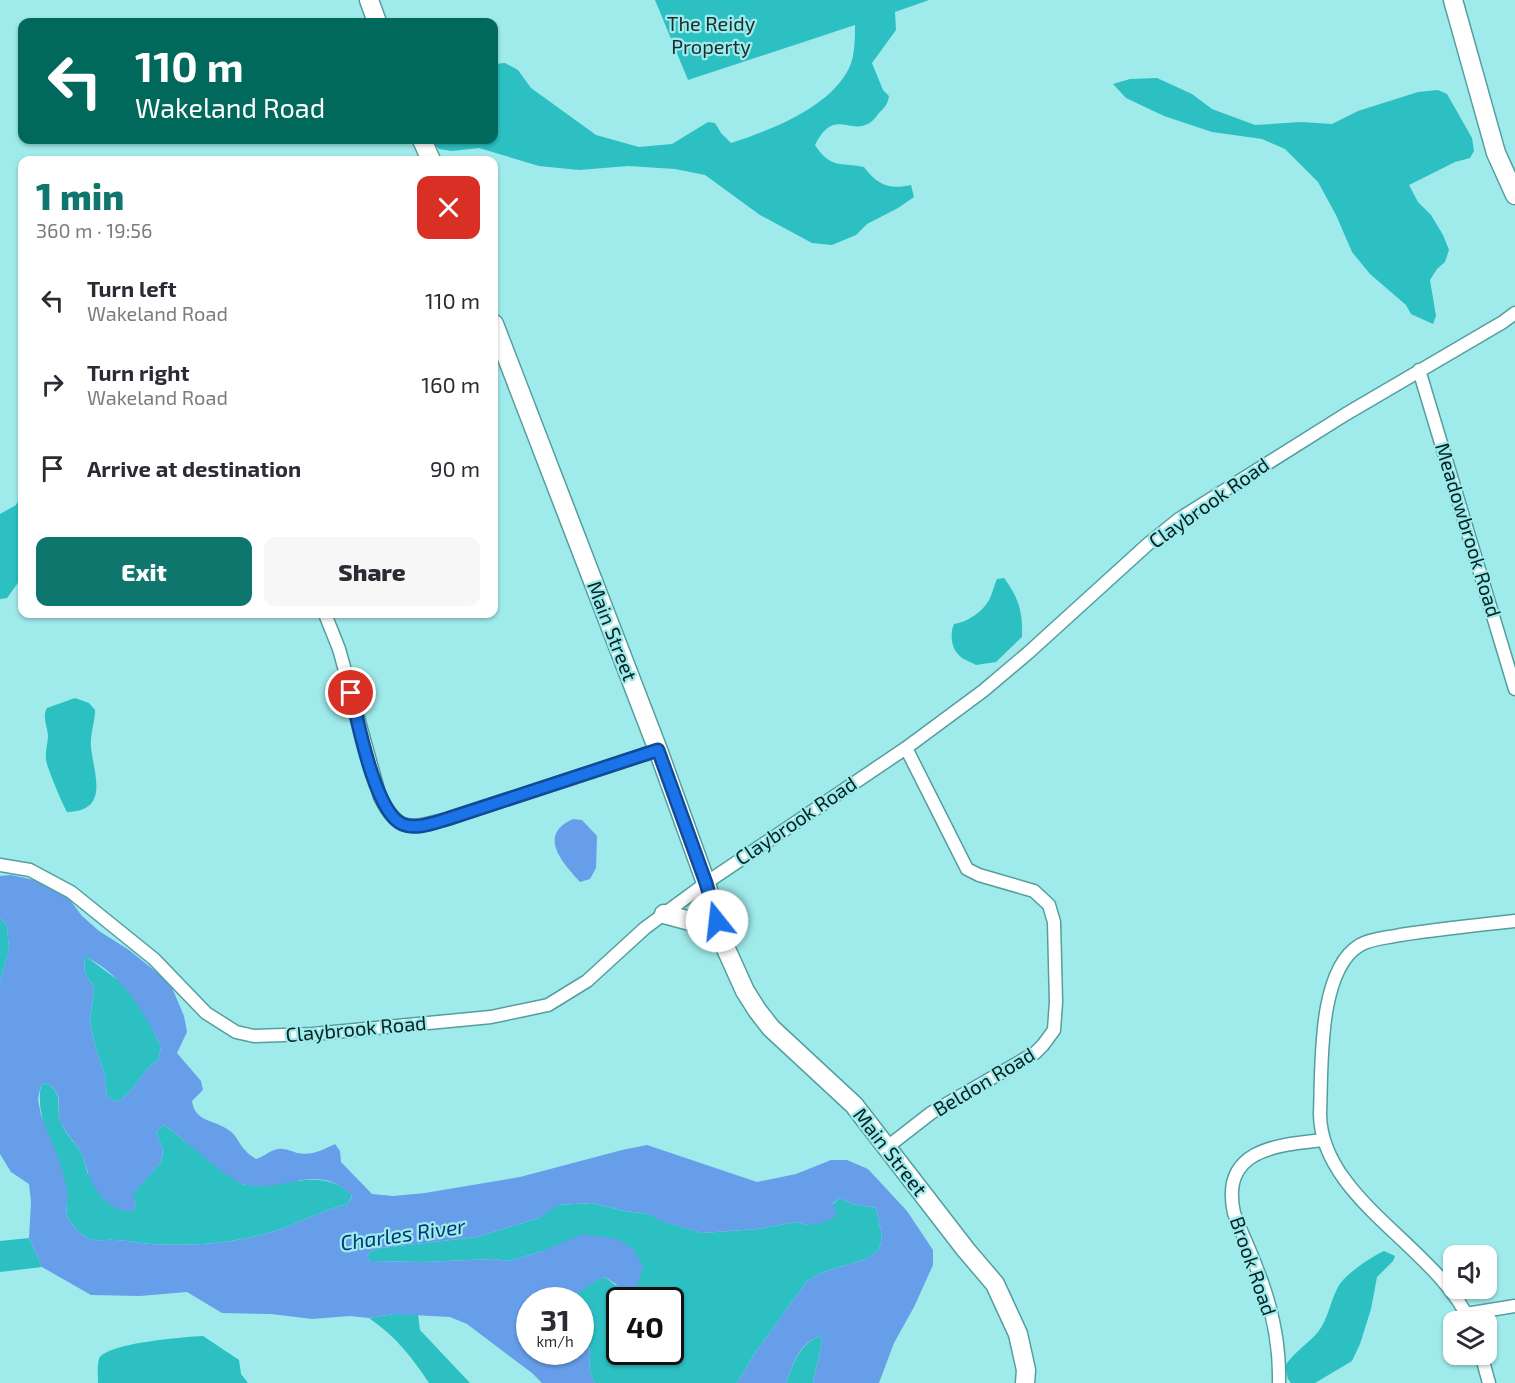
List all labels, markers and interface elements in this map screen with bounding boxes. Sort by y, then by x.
park label: The Reidy Property [667,11,756,58]
text: 110 m [135,40,244,90]
icon: left [36,42,114,120]
text: Wakeland Road [135,91,325,123]
text: 1 min [36,174,124,217]
button: close [417,176,480,239]
text: 360 m · 19:56 [36,218,153,242]
text: Turn left [87,275,176,301]
icon: left [36,284,69,317]
text: 110 m [425,287,480,313]
text: Wakeland Road [87,301,228,325]
text: Turn right [87,359,189,385]
icon: right [36,368,69,401]
text: 160 m [421,371,480,397]
text: Wakeland Road [87,385,228,409]
street label: Meadowbrook Road [1431,440,1507,620]
icon: arrive [36,452,69,485]
street label: Claybrook Road [1144,452,1273,553]
text: Arrive at destination [87,455,301,481]
text: 90 m [430,455,480,481]
button: Exit [36,537,252,606]
button: Share [264,537,480,606]
street label: Main Street [583,577,643,684]
pin [325,667,376,718]
icon: arrive [334,676,367,709]
street label: Claybrook Road [730,771,861,870]
position arrow [685,889,749,953]
street label: Claybrook Road [284,1010,427,1046]
street label: Beldon Road [928,1041,1039,1121]
street label: Main Street [849,1103,933,1200]
water label: Charles River [339,1212,468,1255]
street label: Brook Road [1226,1213,1282,1318]
map controls [1443,1245,1497,1365]
button: sound [1443,1245,1497,1299]
speed limit sign: 40 [606,1287,684,1365]
text: 31 [540,1301,570,1337]
button: layers [1443,1311,1497,1365]
text: km/h [536,1332,574,1350]

